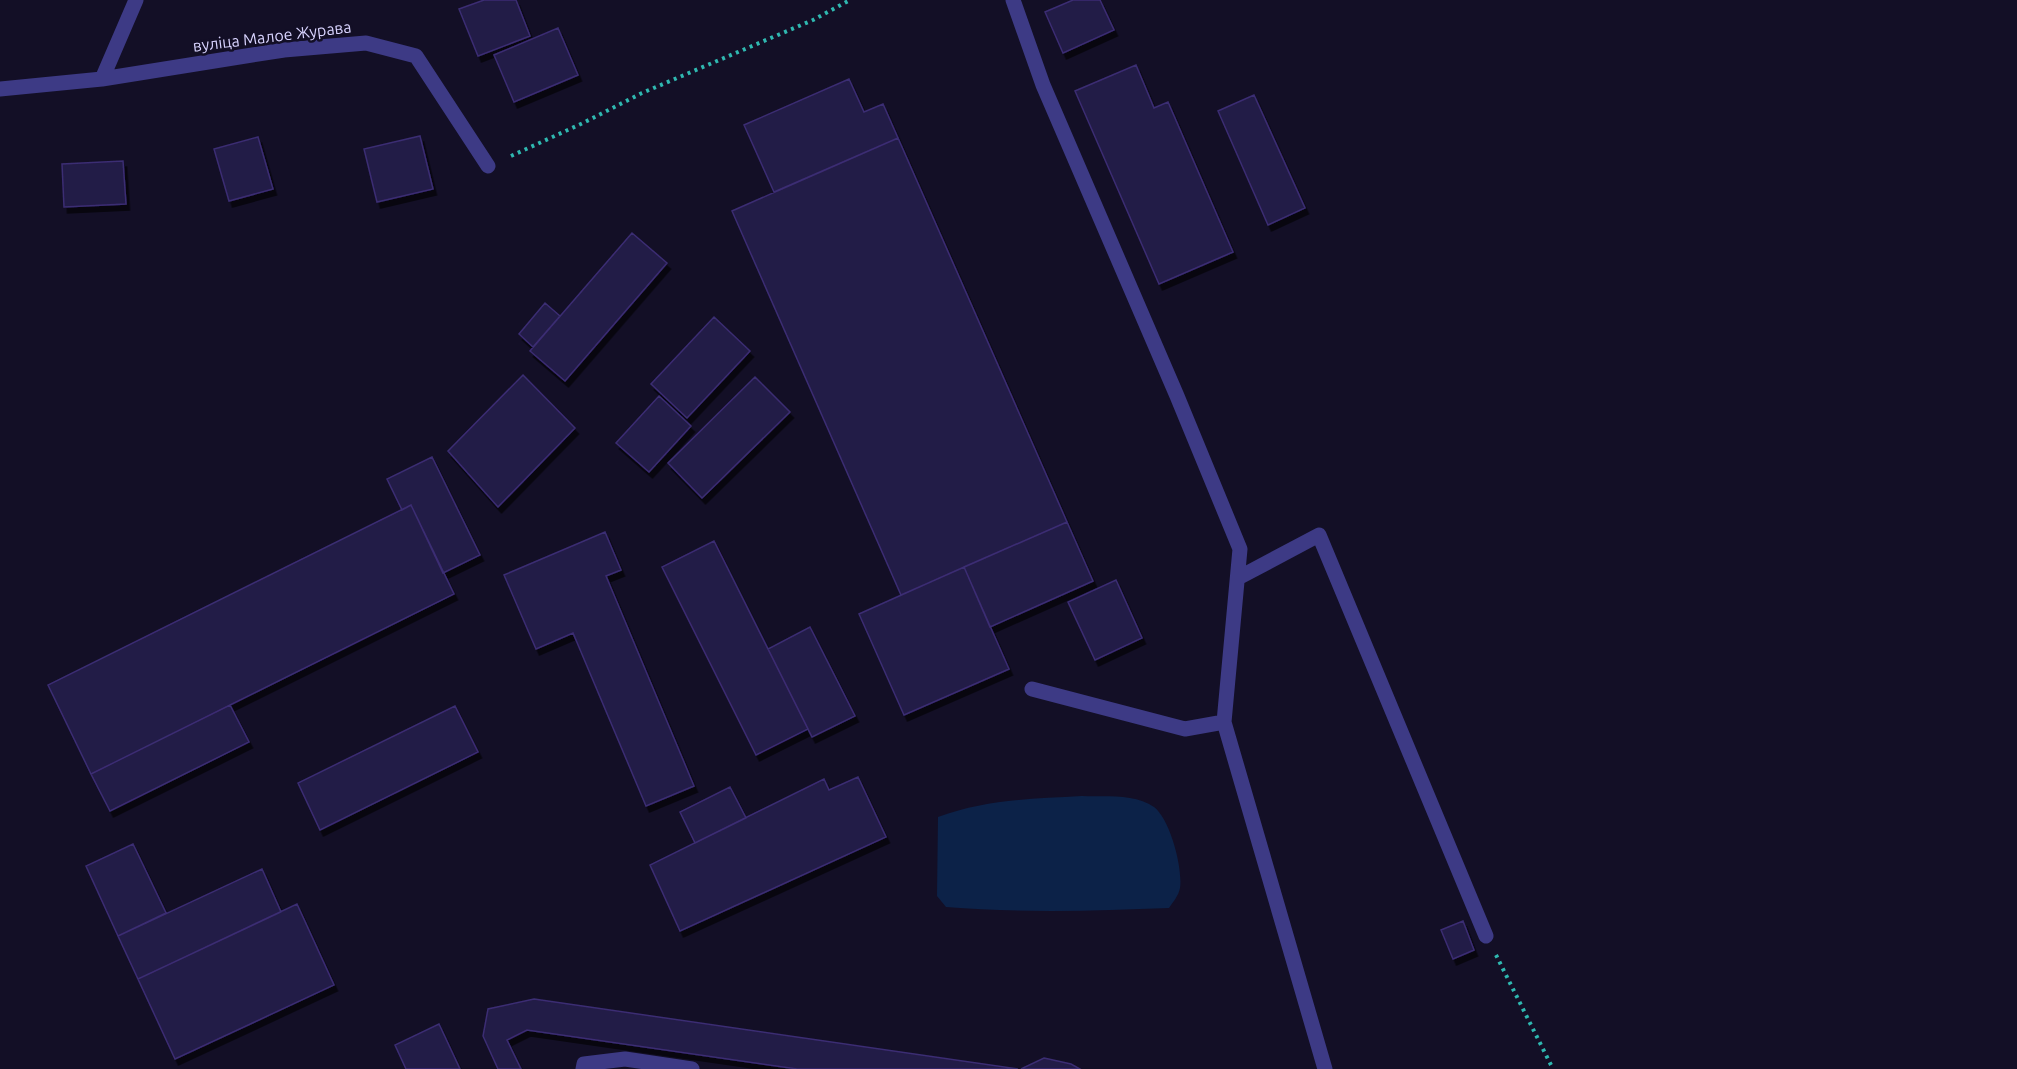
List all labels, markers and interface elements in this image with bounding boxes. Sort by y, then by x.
street label: вуліца Малое Журава [192,17,352,55]

